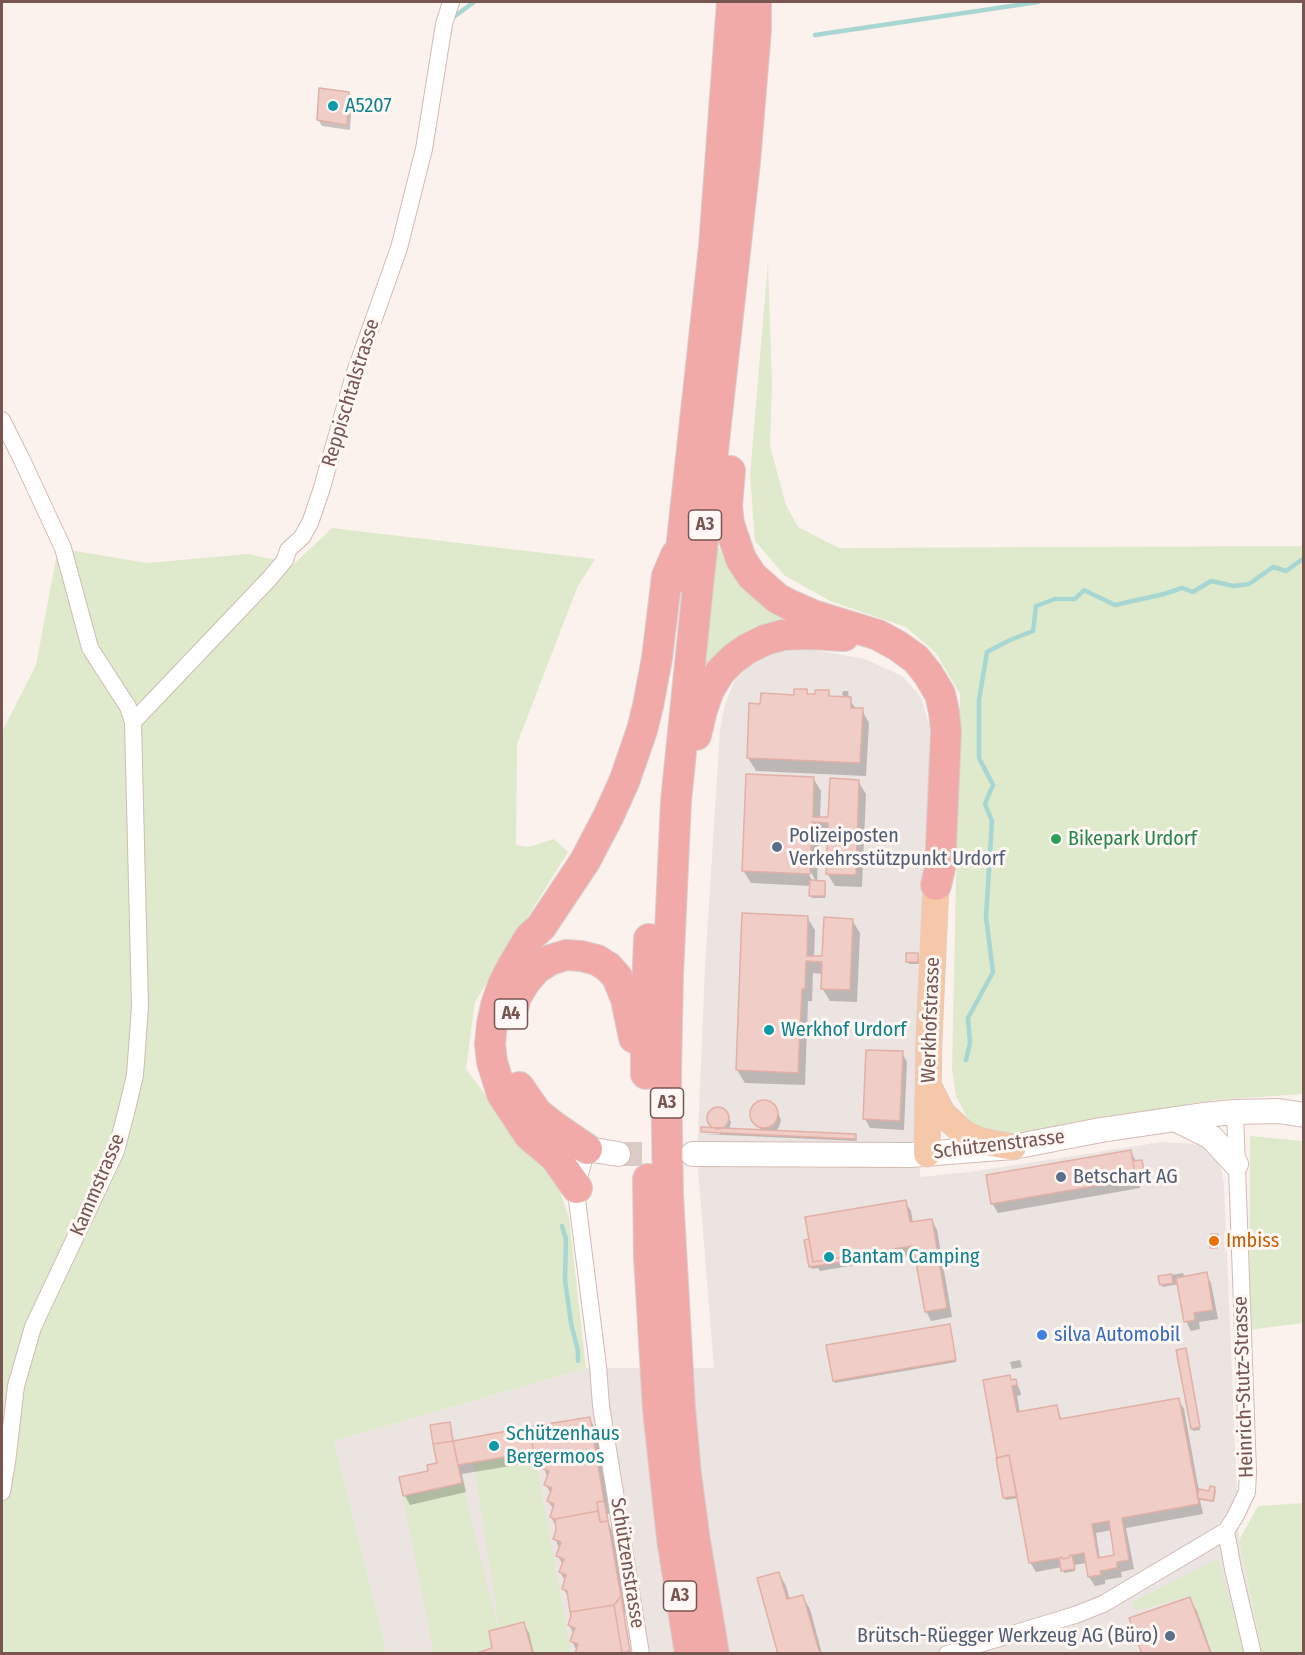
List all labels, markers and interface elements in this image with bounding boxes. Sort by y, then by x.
place label: A5207 [345,94,391,118]
marker: A5207 [326,99,340,113]
street label: Reppischtalstrasse [317,316,385,470]
road number: A3 [688,510,722,540]
place label: Polizeiposten Verkehrsstützpunkt Urdorf [789,824,1005,871]
place label: Bikepark Urdorf [1068,827,1197,851]
marker: Bikepark Urdorf [1049,832,1063,846]
marker: Polizeiposten Verkehrsstützpunkt Urdorf [770,840,784,854]
street label: Werkhofstrasse [917,957,945,1083]
road number: A4 [494,999,528,1029]
place label: Werkhof Urdorf [781,1018,906,1042]
marker: Werkhof Urdorf [762,1023,776,1037]
road number: A3 [650,1088,684,1118]
street label: Schützenstrasse [932,1125,1066,1165]
street label: Kammstrasse [66,1130,130,1240]
place label: Betschart AG [1073,1165,1178,1189]
marker: Betschart AG [1054,1170,1068,1184]
place label: Imbiss [1226,1229,1279,1253]
marker: Imbiss [1207,1234,1221,1248]
place label: Bantam Camping [841,1245,979,1269]
marker: Bantam Camping [822,1250,836,1264]
street label: Heinrich-Stutz-Strasse [1229,1296,1259,1478]
place label: silva Automobil [1054,1323,1180,1347]
marker: silva Automobil [1035,1328,1049,1342]
place label: Schützenhaus Bergermoos [506,1422,620,1469]
marker: Schützenhaus Bergermoos [487,1439,501,1453]
street label: Schützenstrasse [605,1496,649,1630]
road number: A3 [664,1581,696,1611]
place label: Brütsch-Rüegger Werkzeug AG (Büro) [857,1624,1158,1648]
marker: Brütsch-Rüegger Werkzeug AG (Büro) [1163,1629,1177,1643]

